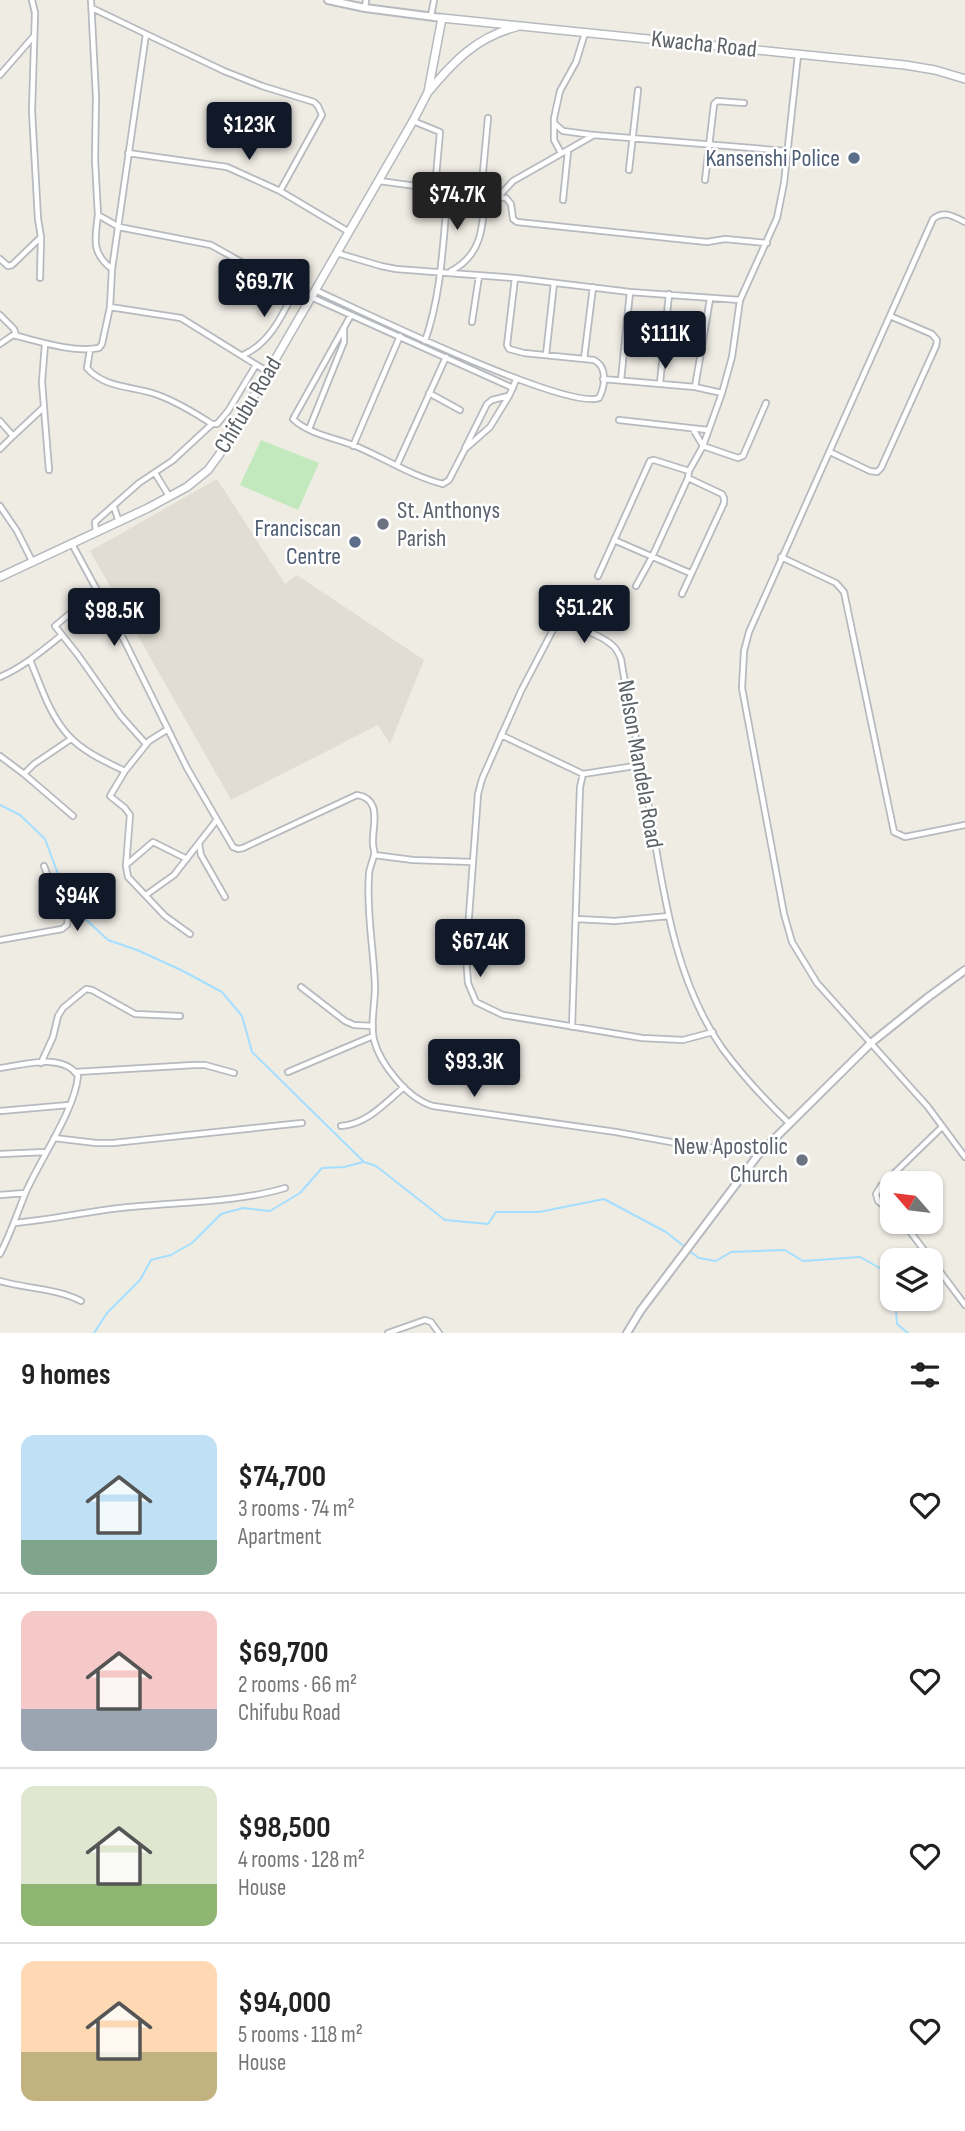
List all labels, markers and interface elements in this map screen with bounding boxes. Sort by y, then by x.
street label: Kwacha Road [650,24,758,64]
pin: $123K [200,102,298,162]
text: $123K [223,111,275,139]
place label: Kansenshi Police [705,144,840,173]
marker: Kansenshi Police [846,150,862,166]
pin: $74.7K [400,173,514,232]
text: $74.7K [428,181,486,209]
pin: $69.7K [207,260,321,319]
text: $69.7K [235,268,293,296]
pin: $111K [616,312,714,371]
text: $111K [640,320,690,348]
street label: Chifubu Road [208,352,288,458]
place label: St. Anthonys Parish [397,496,500,553]
place label: Franciscan Centre [254,514,341,571]
marker: St. Anthonys Parish [375,516,391,532]
marker: Franciscan Centre [347,534,363,550]
pin: $51.2K [527,586,641,645]
pin: $98.5K [57,588,171,648]
text: $51.2K [555,594,613,622]
text: $98.5K [84,597,144,625]
street label: Nelson Mandela Road [611,678,669,850]
pin: $94K [36,874,118,933]
text: $94K [55,882,99,910]
pin: $67.4K [423,920,537,979]
text: $67.4K [451,928,509,956]
pin: $93.3K [417,1040,531,1099]
text: $93.3K [444,1048,504,1076]
place label: New Apostolic Church [674,1132,788,1189]
marker: New Apostolic Church [794,1152,810,1168]
north arrow [880,1171,943,1234]
map controls [880,1171,943,1311]
button: layers [880,1248,943,1311]
icon: filters [906,1356,944,1394]
text: 9 homes [21,1357,111,1393]
text: $74,700 [238,1459,326,1495]
icon: home [77,1463,161,1547]
icon: heart [906,1486,944,1524]
text: 3 rooms · 74 m² [238,1495,355,1523]
text: Apartment [238,1523,322,1551]
text: $69,700 [238,1635,329,1671]
icon: home [77,1639,161,1723]
icon: heart [906,1662,944,1700]
text: 2 rooms · 66 m² [238,1671,357,1699]
text: Chifubu Road [238,1699,341,1727]
text: $98,500 [238,1810,331,1846]
icon: home [77,1814,161,1898]
icon: heart [906,1837,944,1875]
text: 4 rooms · 128 m² [238,1846,365,1874]
text: House [238,1874,286,1902]
text: $94,000 [238,1985,331,2021]
icon: home [77,1989,161,2073]
icon: heart [906,2012,944,2050]
text: 5 rooms · 118 m² [238,2021,363,2049]
text: House [238,2049,286,2077]

